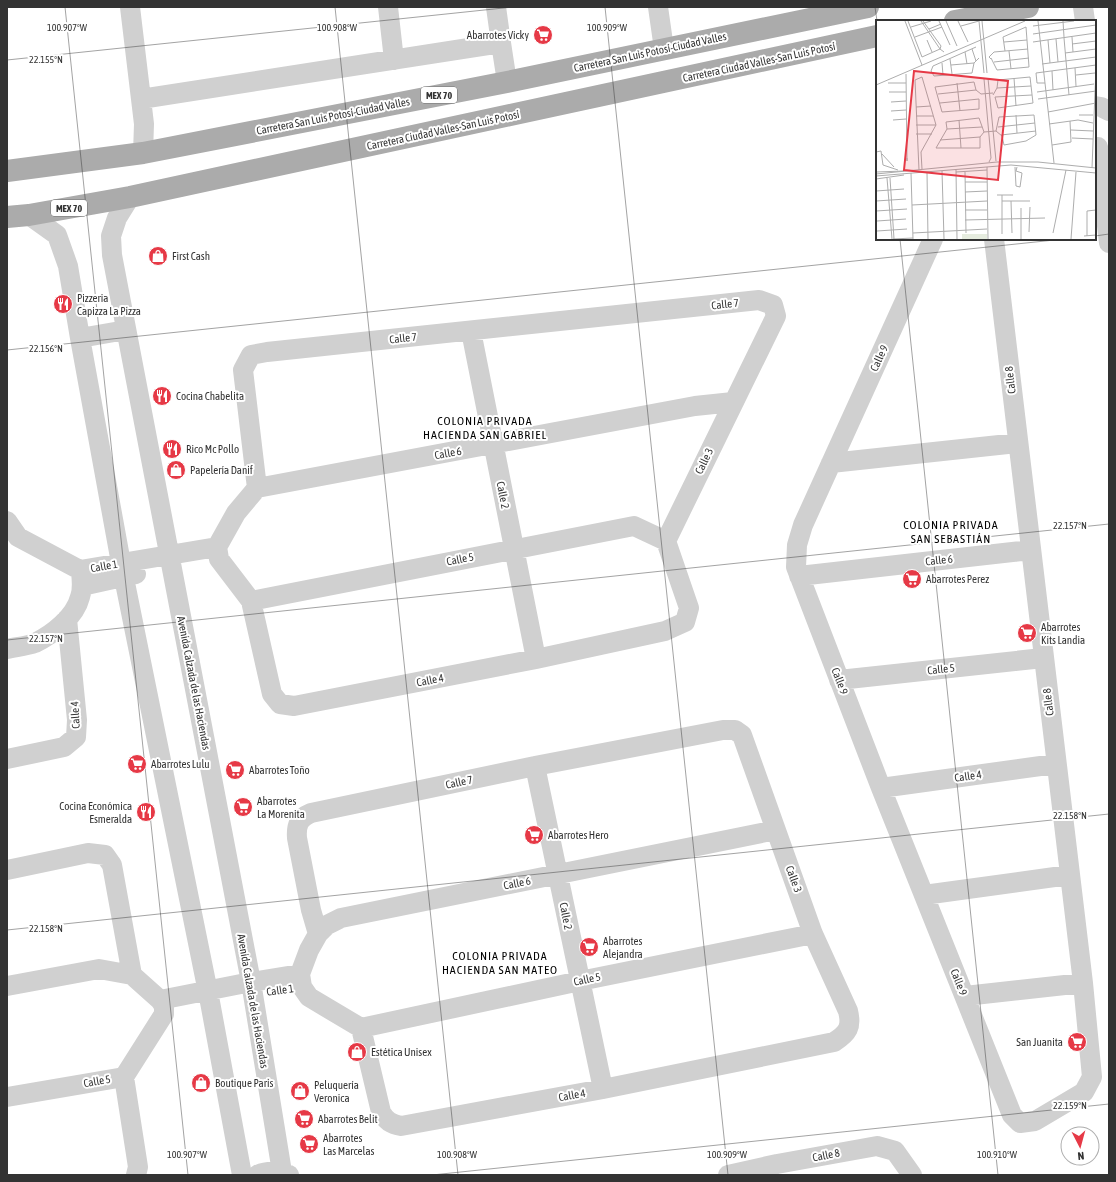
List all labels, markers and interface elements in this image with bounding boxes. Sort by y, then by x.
inset map [876,20,1096,240]
text: 100.907°W [47,22,88,33]
text: 100.908°W [317,22,358,33]
text: 100.909°W [587,22,628,33]
supermarket icon: Abarrotes Vicky [532,24,554,46]
place label: Abarrotes Vicky [467,29,529,41]
street label: Carretera San Luis Potosí-Ciudad Valles [573,30,728,74]
street label: Carretera Ciudad Valles-San Luis Potosí [682,40,837,84]
text: 22.155°N [29,54,63,65]
road number: MEX 70 [421,87,457,103]
street label: Carretera San Luis Potosí-Ciudad Valles [255,95,411,137]
street label: Carretera Ciudad Valles-San Luis Potosí [366,108,521,152]
road number: MEX 70 [51,200,87,216]
shop icon: First Cash [147,245,169,267]
place label: First Cash [172,250,210,262]
place label: Pizzeria Capizza La Pizza [77,292,141,317]
restaurant icon: Pizzeria Capizza La Pizza [52,293,74,315]
street label: Calle 7 [711,297,739,311]
street label: Calle 7 [389,331,417,345]
text: 22.156°N [29,343,63,354]
street label: Calle 9 [868,343,890,373]
street label: Calle 8 [1002,366,1018,394]
restaurant icon: Cocina Chabelita [151,385,173,407]
place label: Cocina Chabelita [176,390,244,402]
district label: COLONIA PRIVADA HACIENDA SAN GABRIEL [423,414,547,442]
restaurant icon: Rico Mc Pollo [161,438,183,460]
place label: Rico Mc Pollo [186,443,239,455]
street label: Calle 6 [433,445,463,461]
street label: Calle 3 [693,446,715,476]
shop icon: Papelería Danif [165,459,187,481]
place label: Papelería Danif [190,464,253,476]
street label: Calle 2 [494,480,512,510]
district label: COLONIA PRIVADA SAN SEBASTIÁN [903,518,999,546]
text: 22.157°N [1053,520,1087,531]
street label: Calle 5 [445,550,475,568]
street label: Calle 6 [925,553,953,567]
street label: Calle 1 [89,558,119,574]
supermarket icon: Abarrotes Perez [901,568,923,590]
place label: Abarrotes Perez [926,573,989,585]
street label: Avenida Calzada de las Haciendas [175,615,213,751]
place label: Abarrotes Kits Landia [1041,621,1085,646]
supermarket icon: Abarrotes Kits Landia [1016,622,1038,644]
text: 22.157°N [29,633,63,644]
street label: Calle 5 [927,662,955,676]
street label: Calle 9 [829,666,851,696]
street label: Calle 4 [415,671,445,689]
street label: Calle 8 [1040,688,1056,716]
street label: Calle 4 [68,701,82,729]
supermarket icon: Abarrotes Lulu [126,753,148,775]
place label: Abarrotes Lulu [151,758,210,770]
supermarket icon: Abarrotes Toño [224,759,246,781]
place label: Abarrotes Toño [249,764,310,776]
street label: Calle 4 [954,768,982,784]
street label: Calle 7 [444,773,474,791]
place label: Abarrotes La Morenita [257,795,305,820]
supermarket icon: Abarrotes La Morenita [232,796,254,818]
place label: Cocina Económica Esmeralda [59,800,132,825]
restaurant icon: Cocina Económica Esmeralda [135,801,157,823]
text: 22.158°N [1053,810,1087,821]
supermarket icon: Abarrotes Hero [523,824,545,846]
place label: Abarrotes Hero [548,829,609,841]
street label: Calle 3 [784,864,804,894]
street label: Calle 6 [502,874,532,892]
street label: Calle 2 [557,901,575,931]
text: 22.158°N [29,923,63,934]
street label: Avenida Calzada de las Haciendas [235,933,271,1069]
place label: Abarrotes Alejandra [603,935,643,960]
supermarket icon: Abarrotes Alejandra [578,936,600,958]
district label: COLONIA PRIVADA HACIENDA SAN MATEO [442,949,558,977]
street label: Calle 9 [948,967,970,997]
street label: Calle 5 [572,970,602,988]
street label: Calle 1 [266,982,294,998]
supermarket icon: San Juanita [1066,1031,1088,1053]
place label: San Juanita [1016,1036,1063,1048]
shop icon: Estética Unisex [346,1041,368,1063]
place label: Estética Unisex [371,1046,432,1058]
shop icon: Boutique Paris [190,1072,212,1094]
street label: Calle 5 [82,1073,112,1089]
place label: Boutique Paris [215,1077,273,1089]
place label: Peluquería Veronica [314,1079,359,1104]
shop icon: Peluquería Veronica [289,1080,311,1102]
street label: Calle 4 [557,1087,587,1103]
text: 22.159°N [1053,1100,1087,1111]
supermarket icon: Abarrotes Belit [293,1108,315,1130]
place label: Abarrotes Belit [318,1113,378,1125]
north arrow [1060,1126,1100,1166]
place label: Abarrotes Las Marcelas [323,1132,375,1157]
supermarket icon: Abarrotes Las Marcelas [298,1133,320,1155]
street label: Calle 8 [811,1146,841,1164]
text: 100.907°W [167,1149,208,1160]
text: 100.908°W [437,1149,478,1160]
text: 100.909°W [707,1149,748,1160]
text: 100.910°W [977,1149,1018,1160]
text: N [1077,1150,1085,1162]

